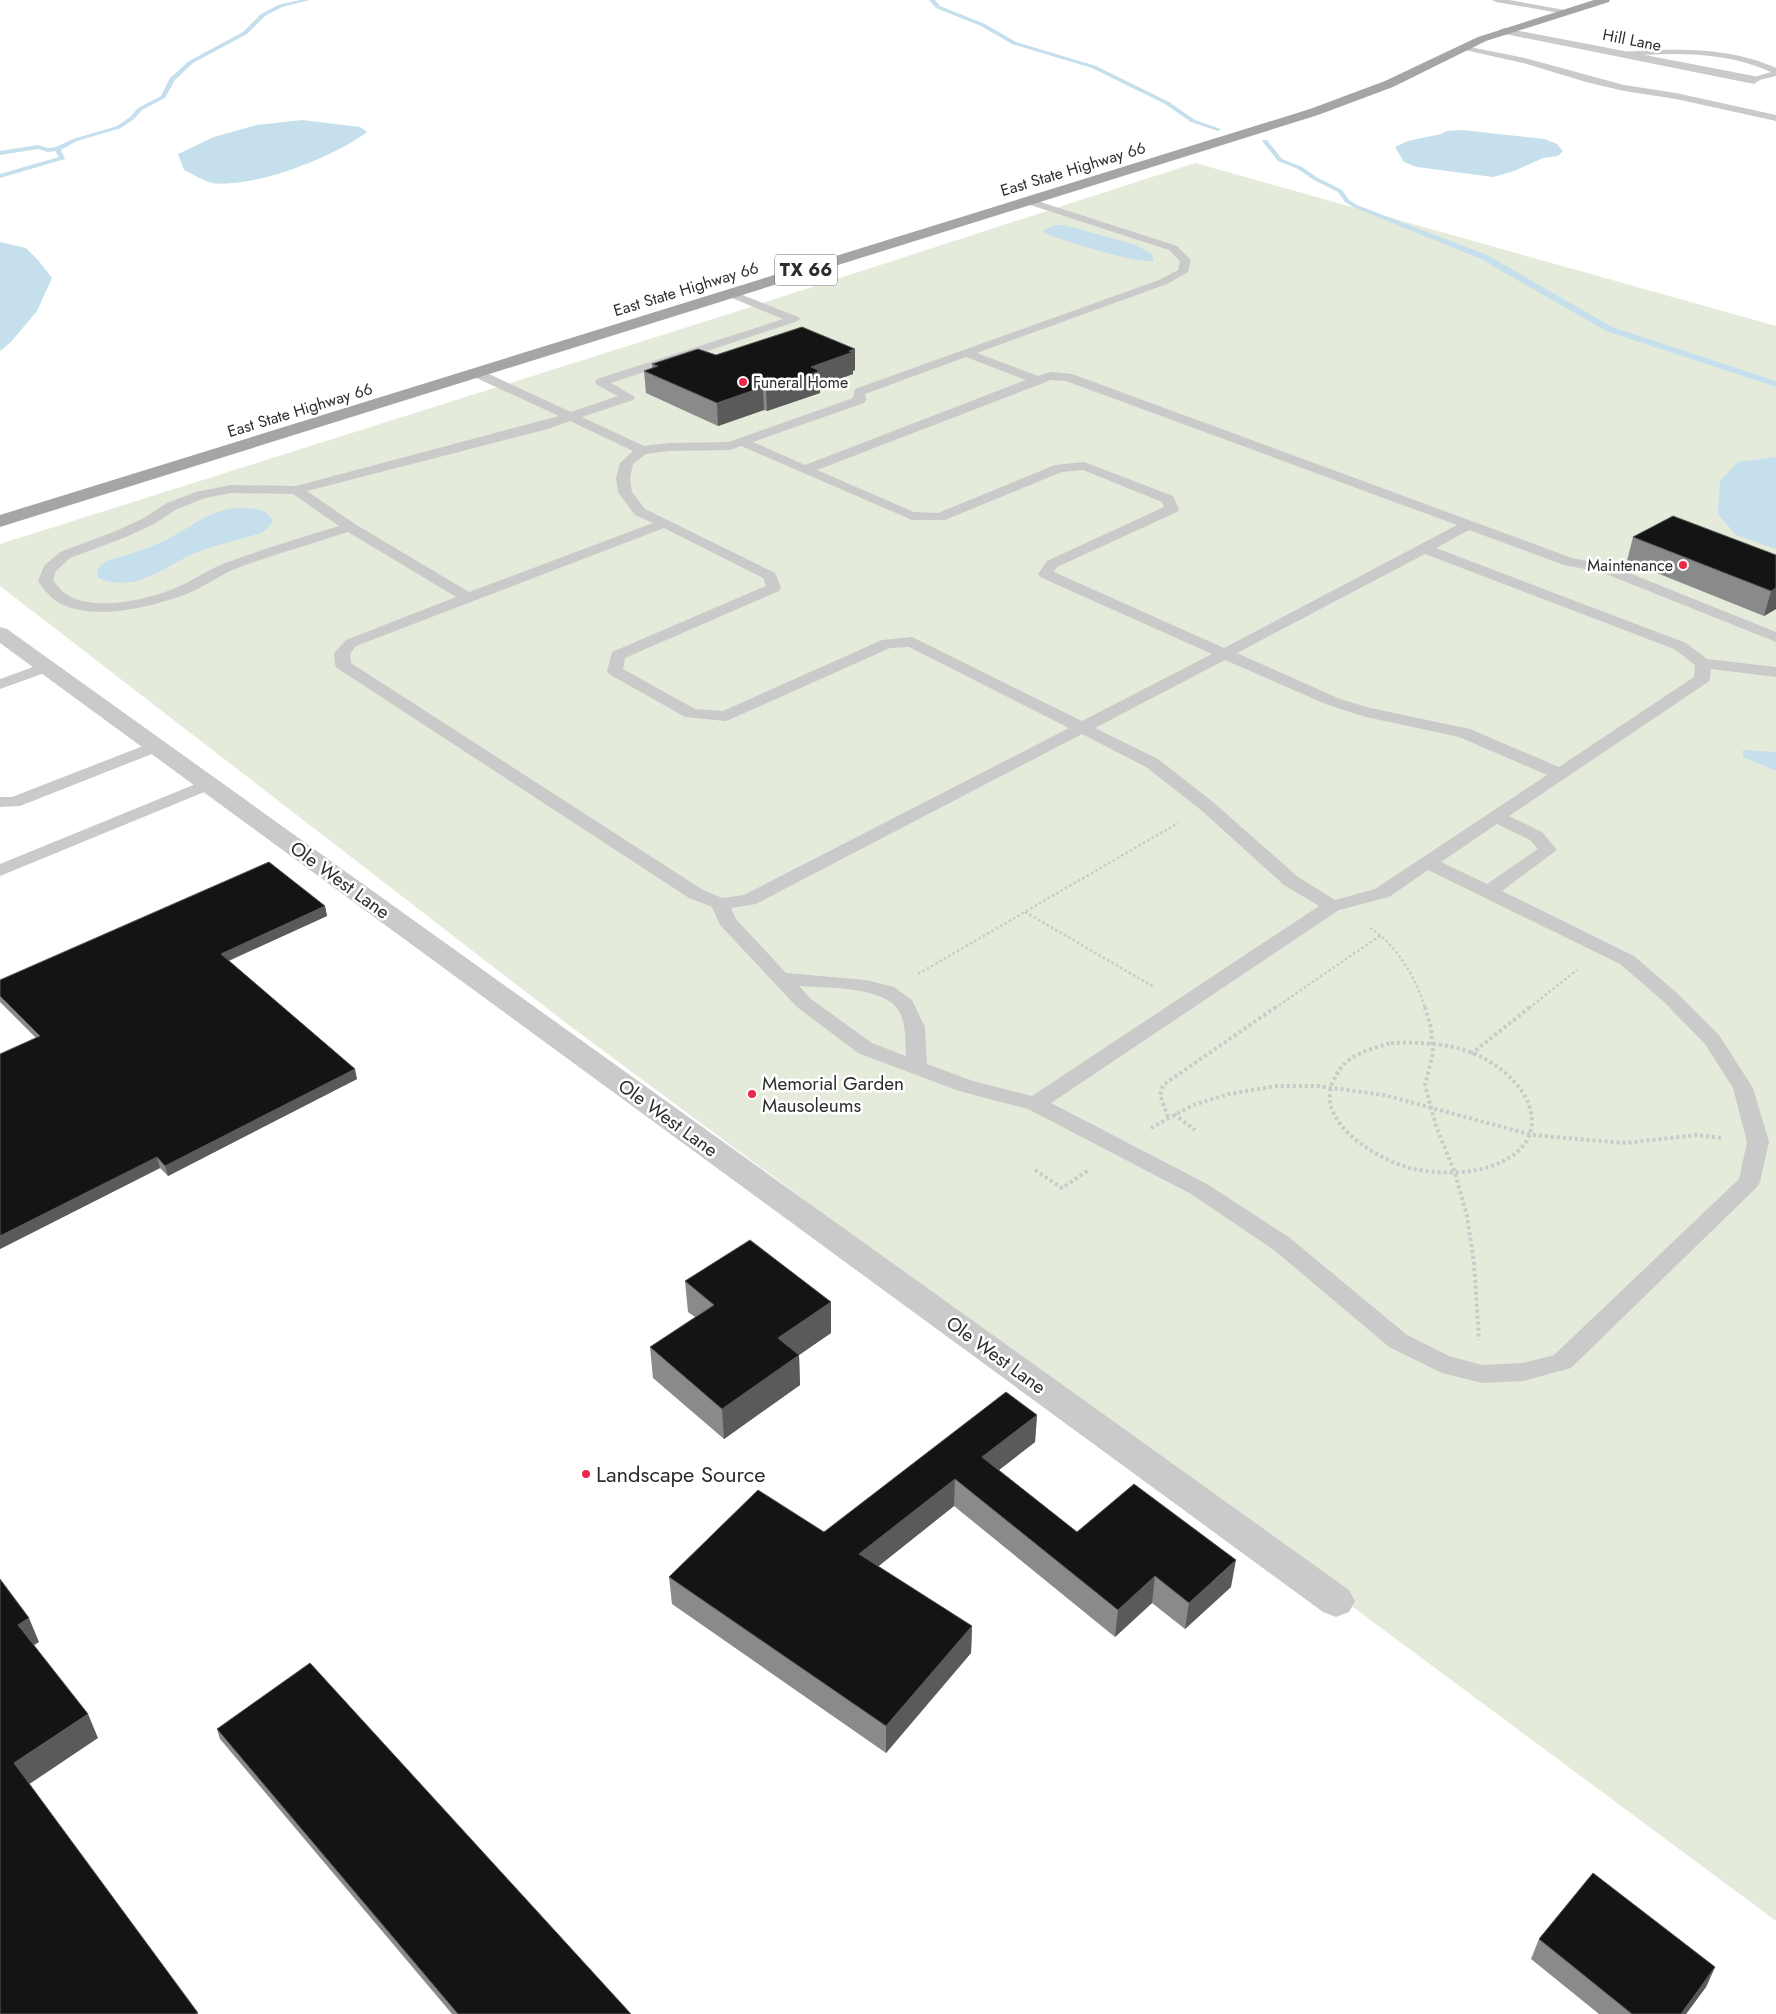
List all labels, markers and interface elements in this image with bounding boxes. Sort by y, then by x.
street label: Hill Lane [1601,23,1663,57]
street label: East State Highway 66 [998,136,1148,202]
road number: TX 66 [775,254,837,286]
street label: East State Highway 66 [611,256,761,322]
place label: Funeral Home [753,371,848,394]
marker: Funeral Home [737,376,749,388]
street label: East State Highway 66 [225,377,375,443]
place label: Maintenance [1587,554,1673,577]
marker: Maintenance [1677,559,1689,571]
street label: Ole West Lane [285,835,396,926]
place label: Memorial Garden Mausoleums [762,1070,904,1119]
street label: Ole West Lane [613,1073,724,1164]
marker: Memorial Garden Mausoleums [746,1088,758,1100]
street label: Ole West Lane [941,1310,1052,1401]
place label: Landscape Source [596,1458,766,1490]
marker: Landscape Source [580,1468,592,1480]

